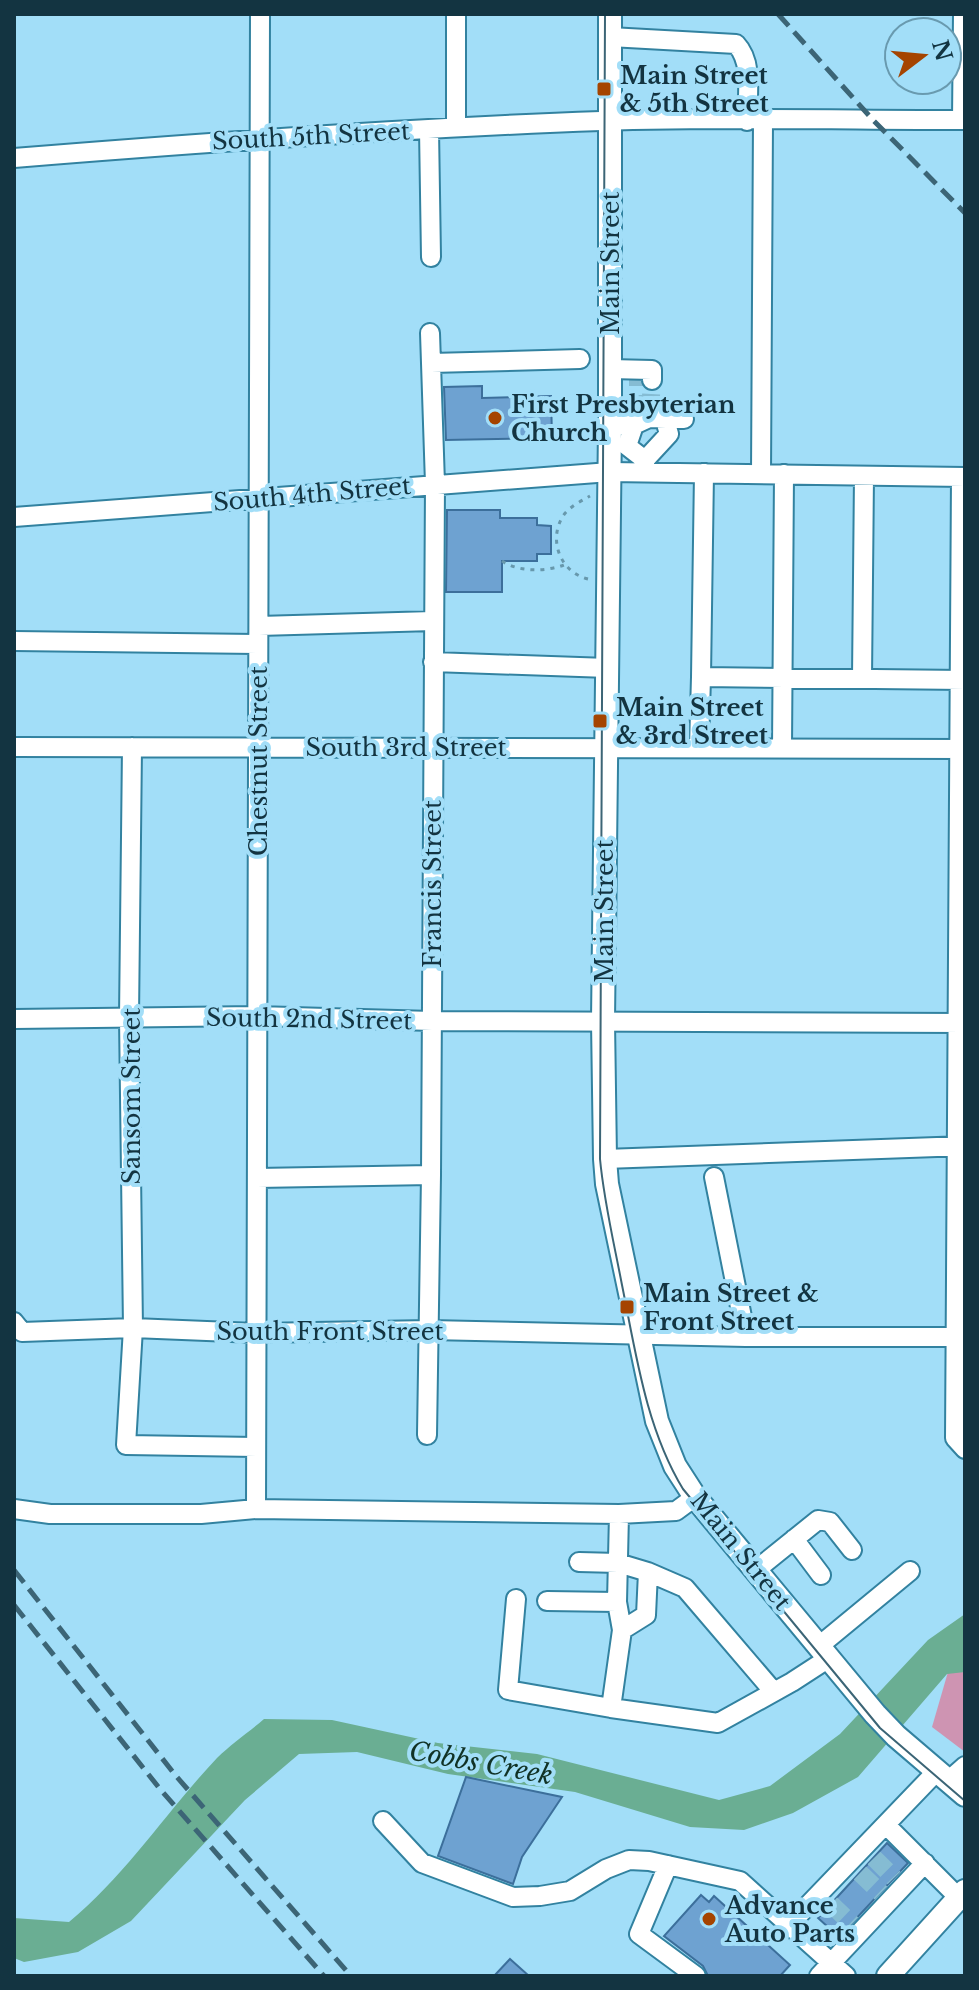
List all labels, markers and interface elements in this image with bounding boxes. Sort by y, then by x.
north arrow [883,16,963,96]
text: N [926,37,958,65]
place label: Main Street & 5th Street [620,61,770,118]
marker: Main Street & 5th Street [595,80,613,98]
street label: South 5th Street [211,116,411,156]
street label: Main Street [596,191,625,335]
place label: First Presbyterian Church [511,390,736,447]
marker: First Presbyterian Church [486,409,504,427]
street label: South 4th Street [212,471,412,517]
street label: Chestnut Street [244,666,273,856]
place label: Main Street & 3rd Street [616,693,769,750]
marker: Main Street & 3rd Street [591,712,609,730]
street label: South 3rd Street [306,733,507,762]
street label: Francis Street [418,800,447,968]
street label: Main Street [590,839,619,983]
street label: South 2nd Street [206,1003,412,1035]
street label: Sansom Street [117,1008,146,1184]
place label: Main Street & Front Street [643,1279,819,1336]
marker: Main Street & Front Street [618,1298,636,1316]
street label: South Front Street [216,1317,444,1346]
street label: Main Street [685,1486,797,1616]
water label: Cobbs Creek [407,1735,555,1791]
place label: Advance Auto Parts [724,1891,855,1948]
marker: Advance Auto Parts [700,1910,718,1928]

